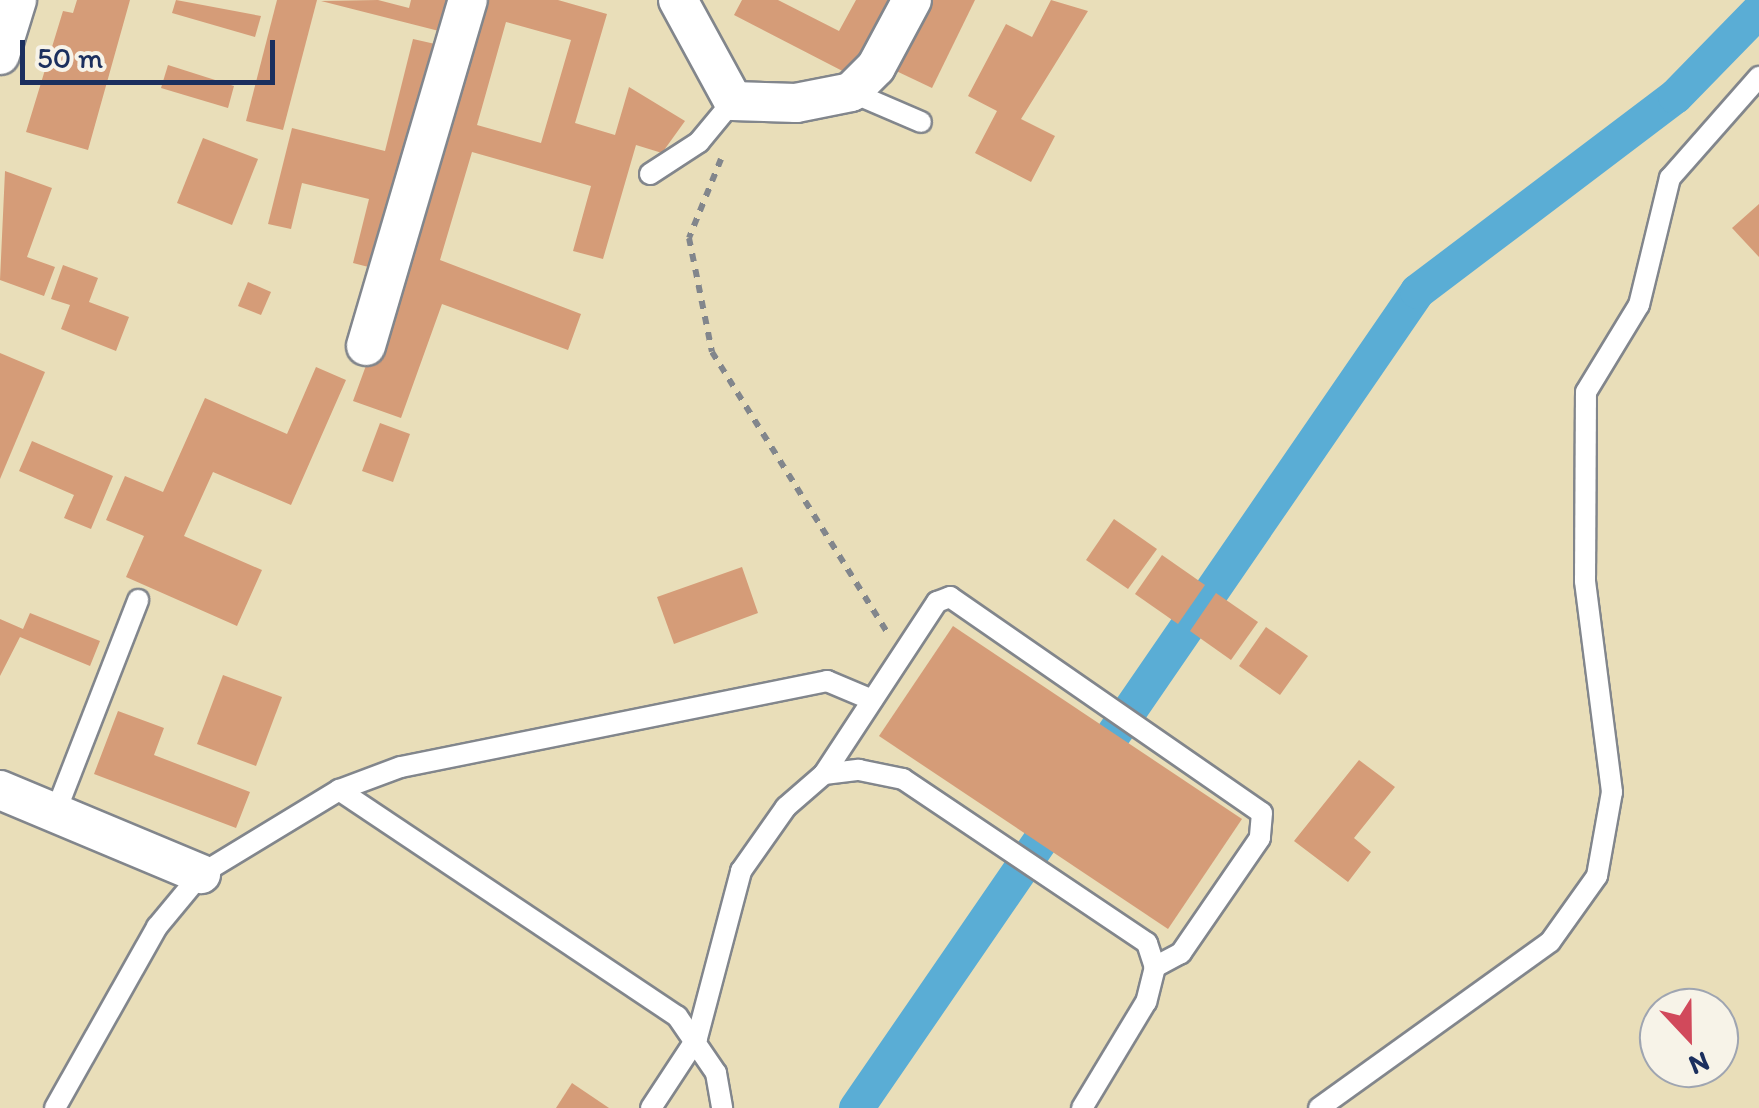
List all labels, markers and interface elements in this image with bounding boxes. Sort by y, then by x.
scale bar [25,20,280,82]
text: 50 m [37,39,103,76]
north arrow [1639,988,1739,1088]
text: N [1684,1045,1715,1083]

